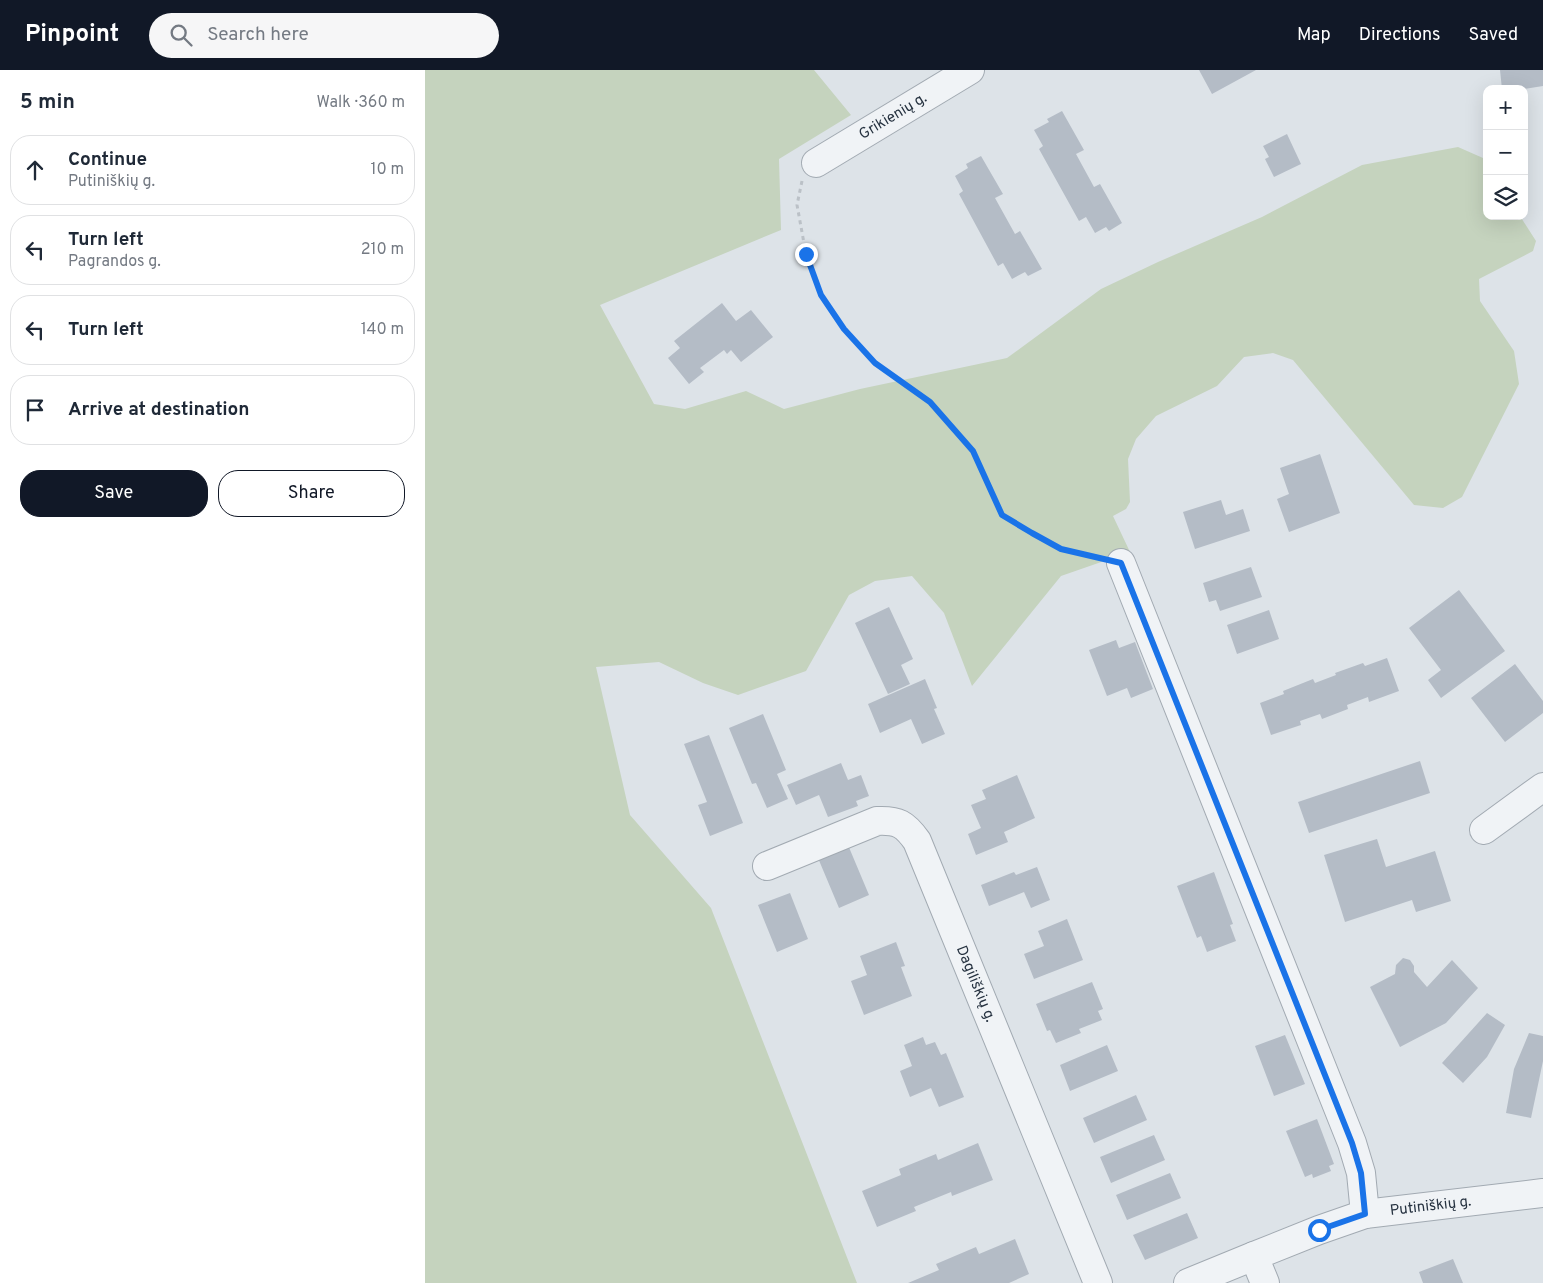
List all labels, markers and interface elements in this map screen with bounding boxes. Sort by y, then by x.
search box [149,13,499,58]
text: Pinpoint [25,20,119,50]
icon: search [167,21,195,49]
text: Search here [207,23,309,47]
text: Map [1297,24,1331,47]
text: Directions [1359,24,1441,47]
text: Saved [1469,24,1518,47]
map controls [1483,85,1528,220]
button: + [1483,85,1528,130]
text: 5 min [20,89,75,116]
street label: Grikienių g. [856,89,930,144]
text: Walk · 360 m [317,93,405,113]
button: − [1483,130,1528,175]
text: Continue [68,148,147,172]
icon: ahead [21,156,49,184]
text: 10 m [370,160,404,180]
text: Putiniškių g. [68,172,155,192]
button: layers [1483,175,1528,220]
text: Turn left [68,228,144,252]
icon: left [21,236,49,264]
text: 210 m [361,240,404,260]
route end [795,243,818,266]
text: Pagrandos g. [68,252,161,272]
icon: left [21,316,49,344]
text: Turn left [68,318,144,342]
text: 140 m [361,320,404,340]
icon: arrive [21,396,49,424]
text: Arrive at destination [68,398,249,422]
button: Save [20,470,208,517]
button: Share [218,470,405,517]
street label: Dagiliškių g. [951,943,1000,1025]
street label: Putiniškių g. [1389,1192,1472,1220]
route start [1308,1219,1331,1242]

